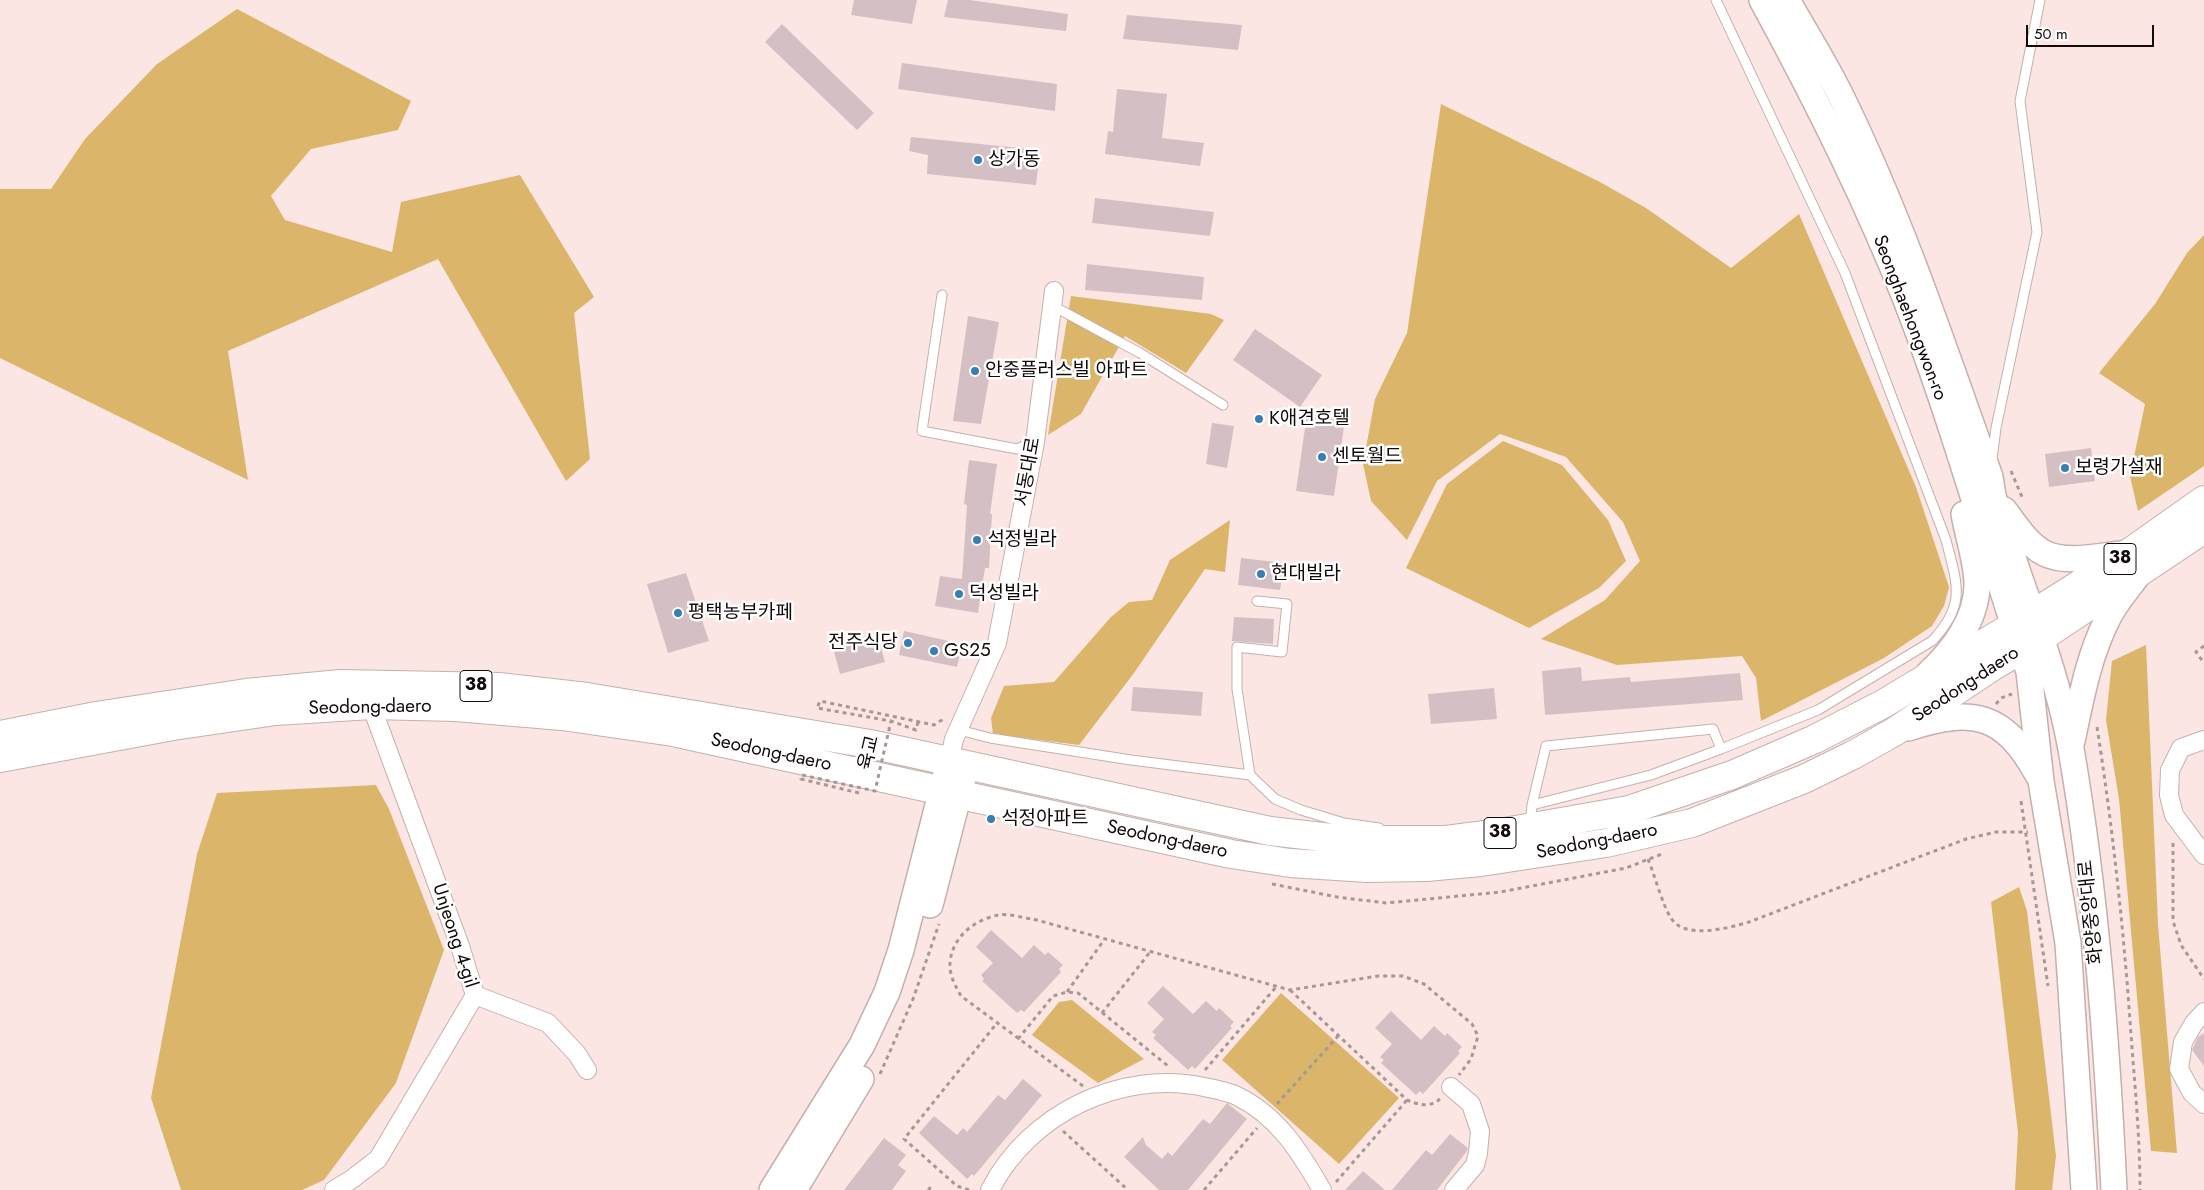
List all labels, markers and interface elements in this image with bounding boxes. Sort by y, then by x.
scale bar [2029,15,2156,47]
text: 50 m [2034,23,2068,45]
place label: 상가동 [988,149,1040,171]
marker: 상가동 [972,154,984,166]
street label: Seonghaehongwon-ro [1867,232,1951,404]
place label: 안중플러스빌 아파트 [985,360,1148,382]
marker: 안중플러스빌 아파트 [969,365,981,377]
place label: K애견호텔 [1269,408,1350,430]
marker: K애견호텔 [1253,413,1265,425]
street label: 서동대로 [1012,436,1046,508]
place label: 센토월드 [1332,446,1402,468]
marker: 센토월드 [1316,451,1328,463]
place label: 보령가설재 [2075,457,2162,479]
marker: 보령가설재 [2059,462,2071,474]
place label: 석정빌라 [987,529,1057,551]
marker: 석정빌라 [971,534,983,546]
road number: 38 [2104,544,2136,574]
place label: 현대빌라 [1271,563,1341,585]
marker: 현대빌라 [1255,568,1267,580]
place label: 덕성빌라 [969,583,1039,605]
marker: 덕성빌라 [953,588,965,600]
place label: 평택농부카페 [688,602,793,624]
marker: 평택농부카페 [672,607,684,619]
place label: 전주식당 [828,632,898,654]
marker: 전주식당 [902,637,914,649]
place label: GS25 [944,640,991,662]
street label: Seodong-daero [1908,642,2024,728]
marker: GS25 [928,645,940,657]
road number: 38 [460,670,492,701]
street label: Seodong-daero [308,696,432,720]
street label: Seodong-daero [709,729,833,777]
street label: 육교 [855,733,885,773]
place label: 석정아파트 [1001,808,1088,830]
marker: 석정아파트 [985,813,997,825]
street label: Seodong-daero [1105,816,1229,864]
road number: 38 [1484,818,1516,848]
street label: Seodong-daero [1534,819,1660,865]
street label: 화양중앙대로 [2075,859,2109,965]
street label: Unjeong 4-gil [426,881,482,991]

